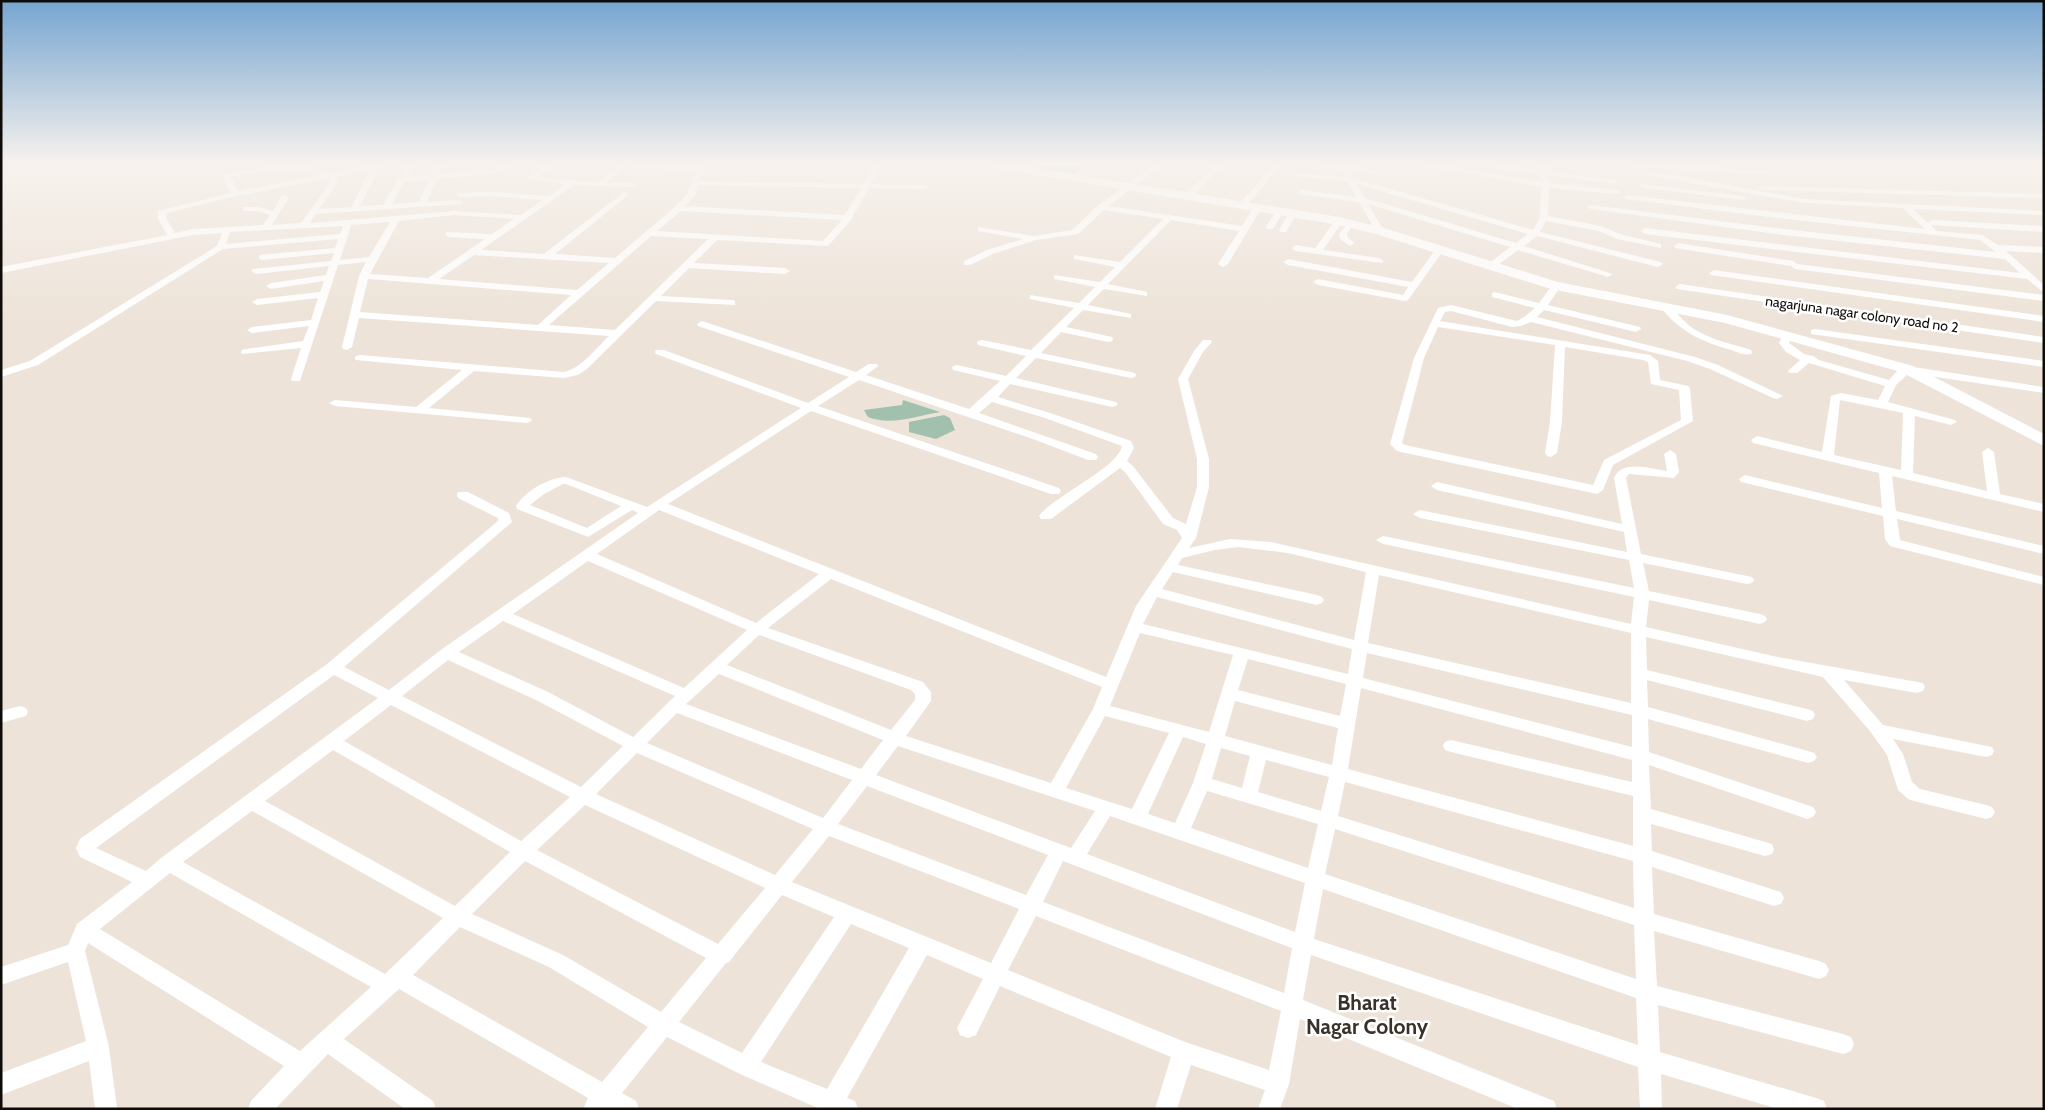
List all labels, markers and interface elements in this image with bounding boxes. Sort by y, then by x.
street label: nagarjuna nagar colony road no 2 [1764,292,1960,336]
district label: Bharat Nagar Colony [1306,990,1429,1039]

